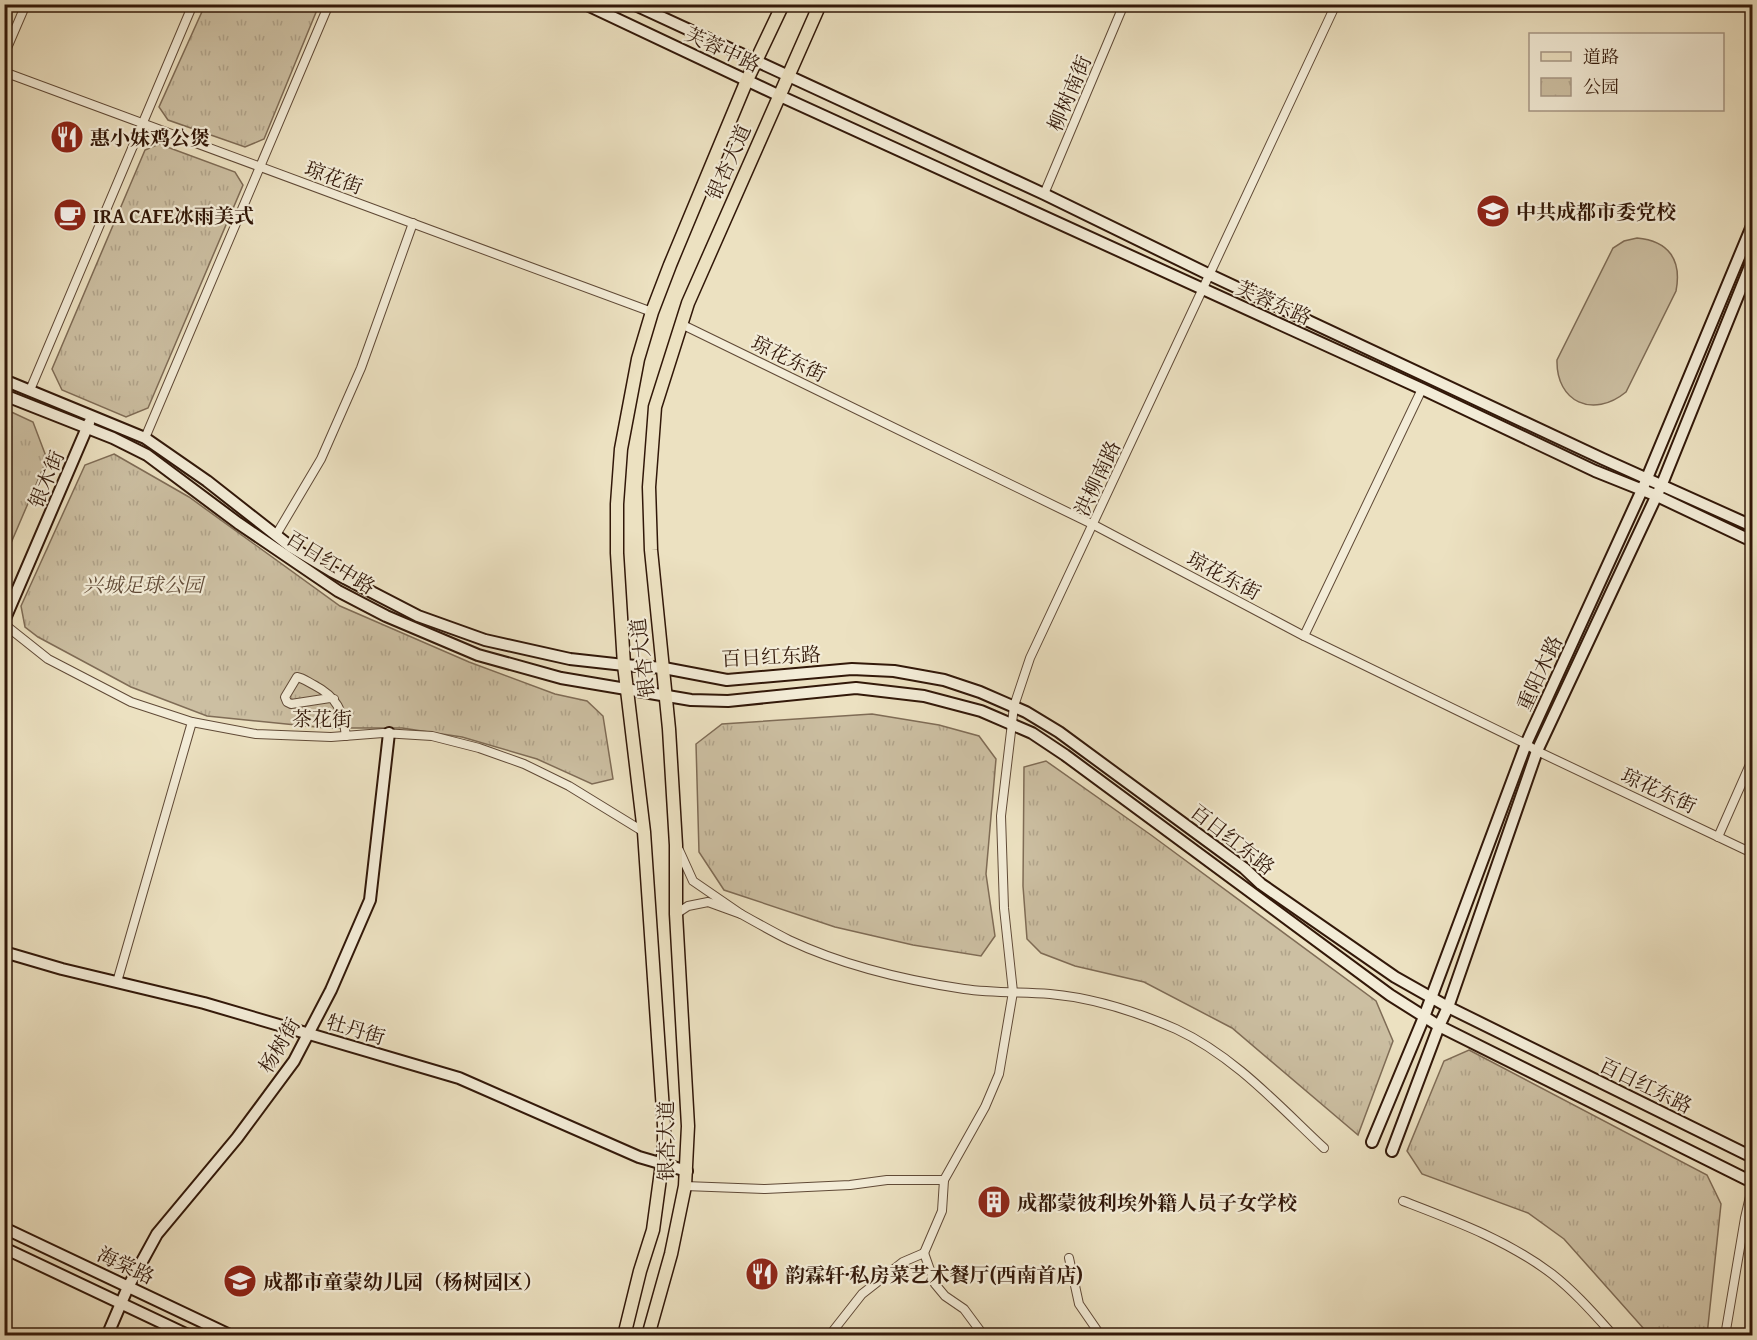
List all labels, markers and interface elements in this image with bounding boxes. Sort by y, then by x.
street label: 芙蓉中路 [681,19,765,79]
legend [1529,33,1724,111]
text: 道路 [1583,43,1619,70]
street label: 柳树南街 [1040,51,1098,135]
text: 公园 [1583,73,1619,100]
restaurant icon: 惠小妹鸡公煲 [49,119,85,155]
street label: 银杏大道 [698,120,758,204]
place label: 惠小妹鸡公煲 [90,123,210,152]
street label: 琼花街 [301,153,367,201]
school or university icon: 中共成都市委党校 [1475,193,1511,229]
cafe icon: IRA CAFE冰雨美式 [52,197,88,233]
place label: 中共成都市委党校 [1516,197,1676,226]
place label: IRA CAFE冰雨美式 [93,201,254,230]
street label: 芙蓉东路 [1232,272,1316,332]
street label: 琼花东街 [747,327,831,389]
street label: 洪柳南路 [1067,436,1127,520]
street label: 银木街 [21,446,71,512]
street label: 百日红中路 [281,523,381,601]
street label: 琼花东街 [1182,543,1266,607]
park label: 兴城足球公园 [83,570,206,599]
street label: 银杏大道 [623,617,661,699]
street label: 重阳木路 [1509,631,1569,715]
street label: 百日红东路 [720,639,822,673]
street label: 茶花街 [292,704,352,733]
street label: 琼花东街 [1617,760,1701,820]
street label: 百日红东路 [1185,797,1281,881]
street label: 牡丹街 [323,1006,389,1052]
street label: 杨树街 [251,1012,307,1078]
street label: 百日红东路 [1595,1050,1697,1120]
street label: 银杏大道 [651,1101,680,1181]
building icon: 成都蒙彼利埃外籍人员子女学校 [976,1184,1012,1220]
place label: 成都蒙彼利埃外籍人员子女学校 [1017,1188,1297,1217]
street label: 海棠路 [93,1239,159,1291]
restaurant icon: 韵霖轩·私房菜艺术餐厅(西南首店) [744,1256,780,1292]
place label: 韵霖轩·私房菜艺术餐厅(西南首店) [785,1260,1083,1289]
school or university icon: 成都市童蒙幼儿园（杨树园区） [222,1263,258,1299]
place label: 成都市童蒙幼儿园（杨树园区） [263,1267,543,1296]

